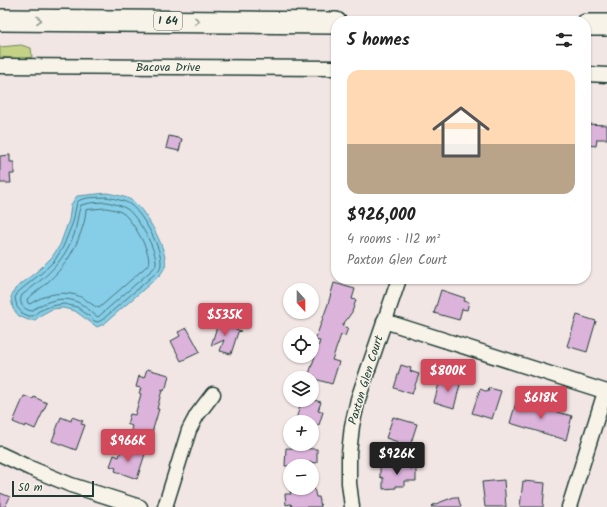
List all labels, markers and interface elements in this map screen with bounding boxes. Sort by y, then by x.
road number: I 64 [154,12,182,30]
one-way arrow [36,16,42,24]
one-way arrow [194,17,200,25]
text: 5 homes [347,27,410,54]
icon: filters [553,29,575,51]
street label: Bacova Drive [136,58,201,77]
icon: home [425,96,497,168]
text: $926,000 [347,202,415,229]
text: 4 rooms · 112 m² [347,229,440,250]
text: Paxton Glen Court [347,250,447,271]
north arrow [283,283,319,319]
map controls [283,283,319,495]
pin: $535K [197,303,253,337]
text: $535K [207,305,243,326]
button: locate [283,327,319,363]
street label: Paxton Glen Court [343,333,389,427]
pin: $800K [420,359,476,393]
text: $800K [430,361,466,382]
button: layers [283,371,319,407]
pin: $618K [513,386,569,420]
text: $618K [524,388,558,409]
button: + [283,415,319,451]
pin: $966K [100,429,156,463]
text: $966K [110,431,146,452]
pin: $926K [369,442,425,476]
text: $926K [379,444,415,465]
button: − [283,459,319,495]
scale bar [12,479,94,498]
text: 50 m [18,479,43,497]

